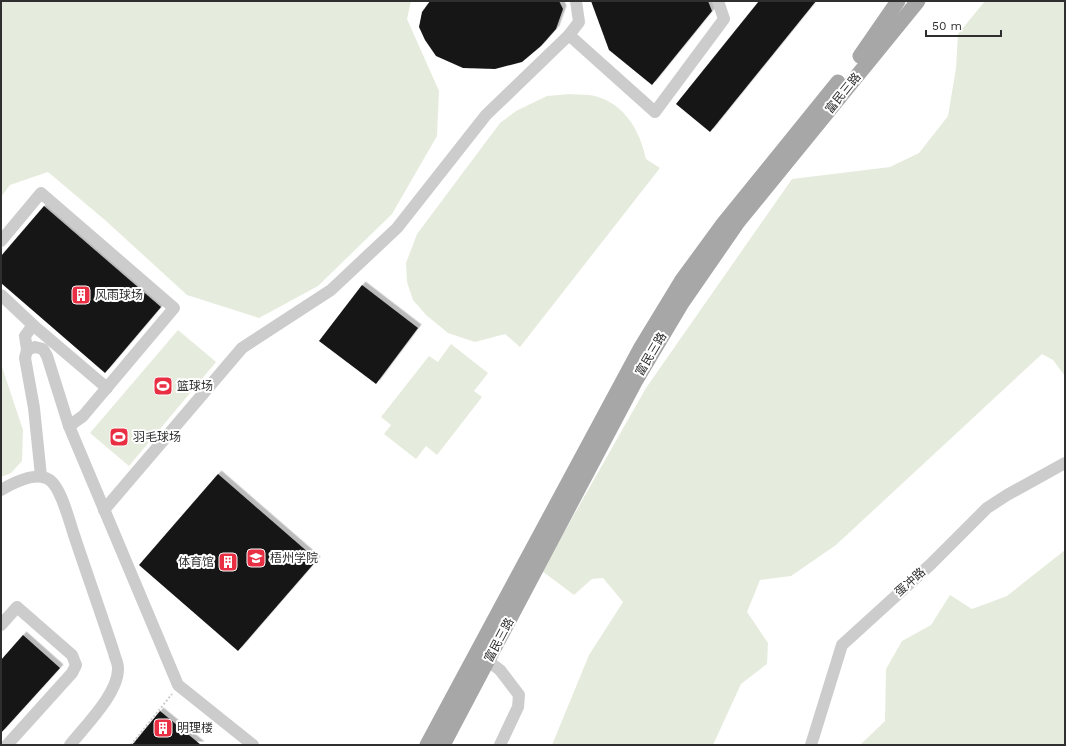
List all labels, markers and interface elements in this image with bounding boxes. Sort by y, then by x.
scale bar [926,12,1001,38]
text: 50 m [932,19,962,33]
street label: 富民三路 [822,70,864,116]
building icon: 风雨球场 [70,284,92,306]
place label: 风雨球场 [95,288,143,302]
street label: 富民三路 [633,330,669,378]
sports icon: 篮球场 [152,375,174,397]
place label: 篮球场 [177,379,213,393]
sports icon: 羽毛球场 [108,426,130,448]
place label: 羽毛球场 [133,430,181,444]
school or university icon: 梧州学院 [245,547,267,569]
building icon: 体育馆 [217,551,239,573]
place label: 梧州学院 [270,551,318,565]
place label: 体育馆 [178,555,214,569]
street label: 蛋冲路 [892,565,928,599]
street label: 富民三路 [482,616,516,664]
building icon: 明理楼 [152,717,174,739]
place label: 明理楼 [177,721,213,735]

